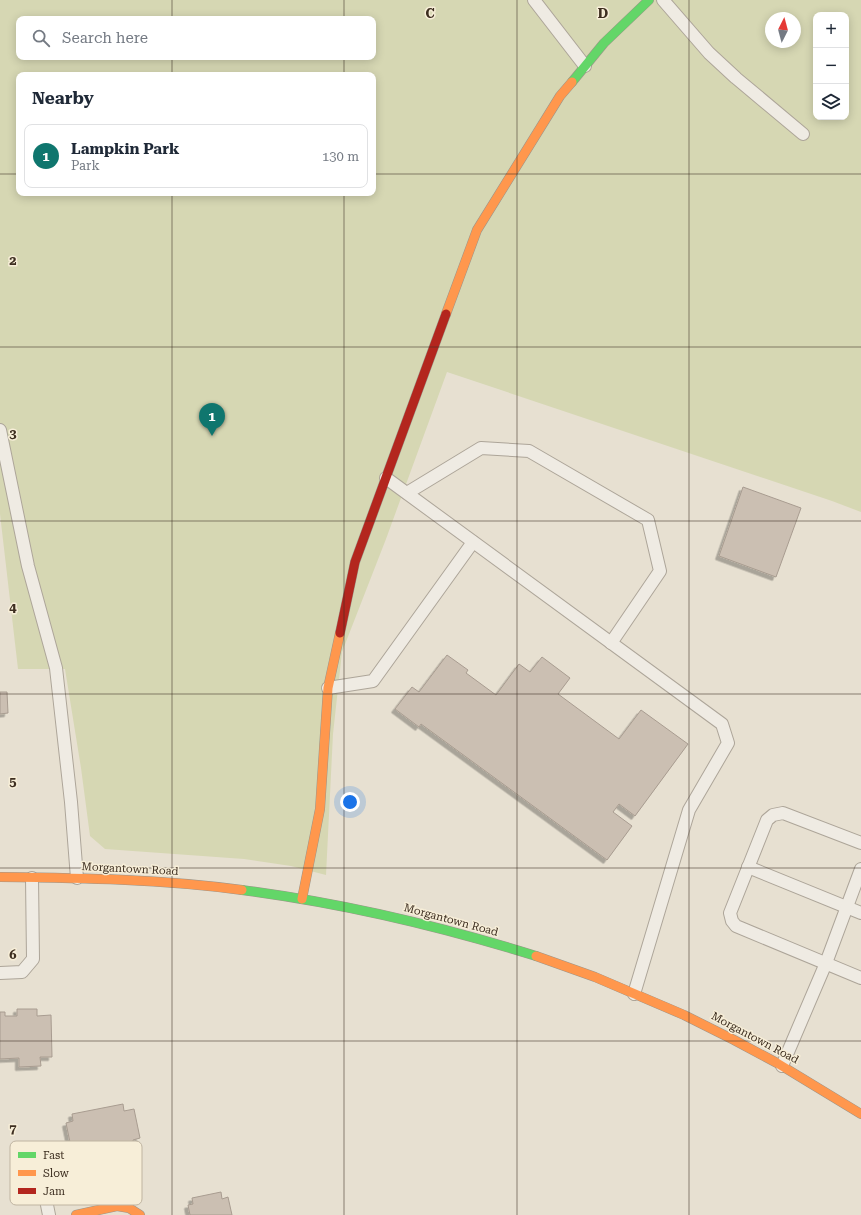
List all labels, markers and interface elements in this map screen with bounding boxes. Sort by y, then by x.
text: C [425,6,435,21]
text: D [598,6,608,21]
north arrow [765,12,801,48]
map controls [813,12,849,120]
button: + [813,12,849,48]
search box [16,16,376,60]
icon: search [30,27,52,49]
text: Search here [62,29,148,47]
button: − [813,48,849,84]
button: layers [813,84,849,120]
text: Nearby [32,88,94,108]
text: Lampkin Park [71,140,179,158]
text: 1 [42,149,50,164]
text: 130 m [322,149,359,164]
text: Park [71,158,100,173]
text: 2 [9,253,17,268]
pin: 1 [199,403,225,436]
text: 3 [9,426,17,441]
text: 4 [9,600,17,615]
text: 5 [9,774,17,789]
your location [340,792,360,812]
street label: Morgantown Road [81,860,179,878]
street label: Morgantown Road [402,901,500,939]
text: 6 [9,947,17,962]
street label: Morgantown Road [709,1009,801,1067]
text: 7 [9,1121,17,1136]
legend [10,1141,142,1205]
text: Fast [43,1149,64,1162]
text: Slow [43,1167,70,1180]
text: Jam [43,1185,65,1198]

